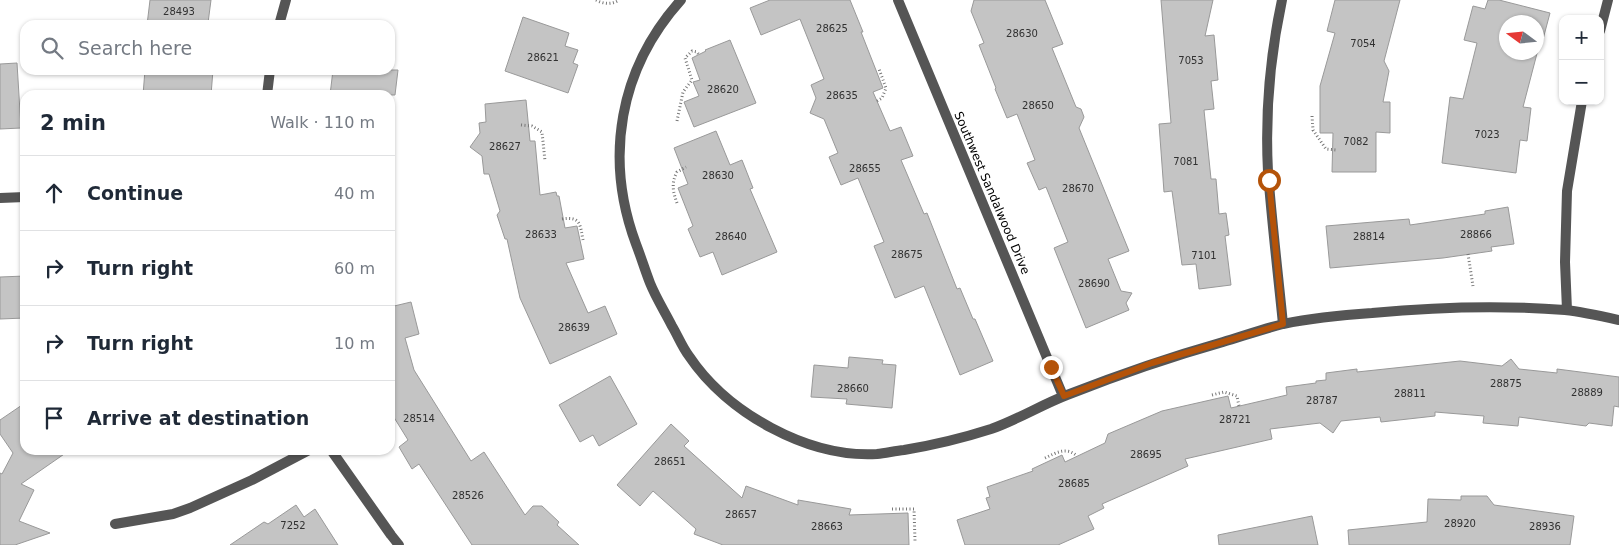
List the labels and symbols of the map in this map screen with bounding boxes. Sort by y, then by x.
house number: 28493 [163,6,195,17]
north arrow [1499,15,1544,60]
house number: 28625 [816,23,848,34]
house number: 28630 [1006,28,1038,39]
house number: 7054 [1350,38,1376,49]
house number: 28621 [527,52,559,63]
house number: 7053 [1178,55,1204,66]
house number: 28620 [707,84,739,95]
house number: 28635 [826,90,858,101]
house number: 28650 [1022,100,1054,111]
street label: Southwest Sandalwood Drive [951,109,1033,277]
house number: 7023 [1474,129,1500,140]
house number: 7082 [1343,136,1369,147]
house number: 28627 [489,141,521,152]
house number: 7081 [1173,156,1199,167]
house number: 28655 [849,163,881,174]
route start [1258,169,1281,192]
house number: 28630 [702,170,734,181]
house number: 28670 [1062,183,1094,194]
house number: 28633 [525,229,557,240]
house number: 28866 [1460,229,1492,240]
house number: 28640 [715,231,747,242]
house number: 28814 [1353,231,1385,242]
house number: 28675 [891,249,923,260]
house number: 7101 [1191,250,1217,261]
house number: 28690 [1078,278,1110,289]
house number: 28639 [558,322,590,333]
route end [1040,356,1063,379]
house number: 28875 [1490,378,1522,389]
house number: 28660 [837,383,869,394]
house number: 28889 [1571,387,1603,398]
house number: 28811 [1394,388,1426,399]
house number: 28787 [1306,395,1338,406]
house number: 28514 [403,413,435,424]
house number: 28721 [1219,414,1251,425]
house number: 28695 [1130,449,1162,460]
house number: 28651 [654,456,686,467]
house number: 28685 [1058,478,1090,489]
house number: 28526 [452,490,484,501]
house number: 28657 [725,509,757,520]
house number: 28920 [1444,518,1476,529]
house number: 7252 [280,520,306,531]
house number: 28663 [811,521,843,532]
house number: 28936 [1529,521,1561,532]

